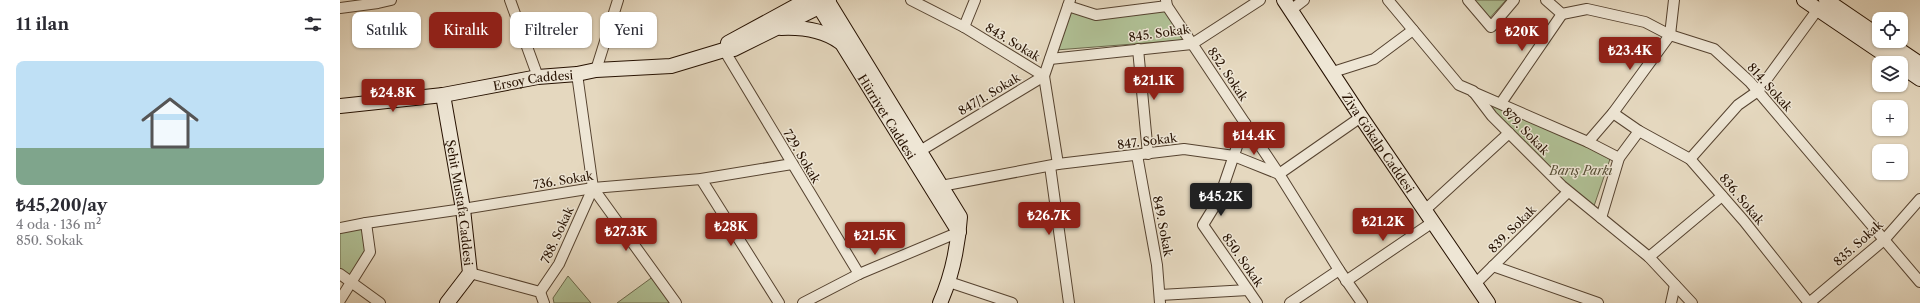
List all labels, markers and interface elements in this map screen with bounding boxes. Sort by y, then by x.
chip: Satılık [352,12,421,48]
chip: Kiralık [429,12,502,48]
chip: Filtreler [510,12,592,48]
chip: Yeni [600,12,657,48]
map controls [1872,12,1908,180]
button: locate [1872,12,1908,48]
icon: filters [302,13,324,35]
text: 11 ilan [16,14,69,34]
pin: ₺20K [1498,18,1546,52]
street label: 843. Sokak [983,20,1044,65]
street label: 845. Sokak [1128,21,1191,45]
text: ₺20K [1505,23,1539,39]
pin: ₺23.4K [1597,37,1663,71]
text: ₺23.4K [1608,42,1652,58]
street label: 852. Sokak [1205,44,1252,105]
button: layers [1872,56,1908,92]
street label: 814. Sokak [1744,60,1796,115]
street label: Ersoy Caddesi [492,67,574,93]
pin: ₺21.1K [1121,67,1187,101]
street label: 847/1. Sokak [955,69,1024,118]
street label: Hürriyet Caddesi [855,71,919,162]
text: ₺21.1K [1134,72,1174,88]
pin: ₺24.8K [360,79,426,113]
text: ₺24.8K [371,84,415,100]
icon: home [134,87,206,159]
street label: Ziya Gökalp Caddesi [1339,90,1418,196]
button: + [1872,100,1908,136]
street label: 879. Sokak [1500,104,1553,159]
pin: ₺14.4K [1221,122,1287,156]
street label: 729. Sokak [780,126,824,187]
text: ₺14.4K [1233,127,1275,143]
street label: 847. Sokak [1116,130,1179,152]
street label: Şehit Mustafa Caddesi [443,138,477,267]
button: − [1872,144,1908,180]
park label: Barış Parkı [1548,163,1613,178]
street label: 736. Sokak [532,168,595,192]
street label: 836. Sokak [1716,171,1768,228]
pin: ₺45.2K [1188,183,1254,217]
text: ₺45.2K [1199,188,1243,204]
street label: 849. Sokak [1150,194,1176,259]
text: ₺45,200/ay [16,195,107,215]
street label: 839. Sokak [1485,201,1540,256]
pin: ₺26.7K [1016,202,1082,236]
street label: 788. Sokak [537,203,577,266]
text: ₺26.7K [1027,207,1071,223]
pin: ₺21.2K [1350,208,1416,242]
pin: ₺28K [707,213,755,247]
text: ₺21.2K [1362,213,1404,229]
text: 4 oda · 136 m² [16,216,101,232]
street label: 835. Sokak [1830,216,1886,269]
pin: ₺27.3K [593,218,659,252]
text: ₺28K [714,218,748,234]
pin: ₺21.5K [842,222,908,256]
text: ₺27.3K [605,223,647,239]
text: ₺21.5K [854,227,896,243]
street label: 850. Sokak [1219,230,1267,291]
text: 850. Sokak [16,232,83,248]

